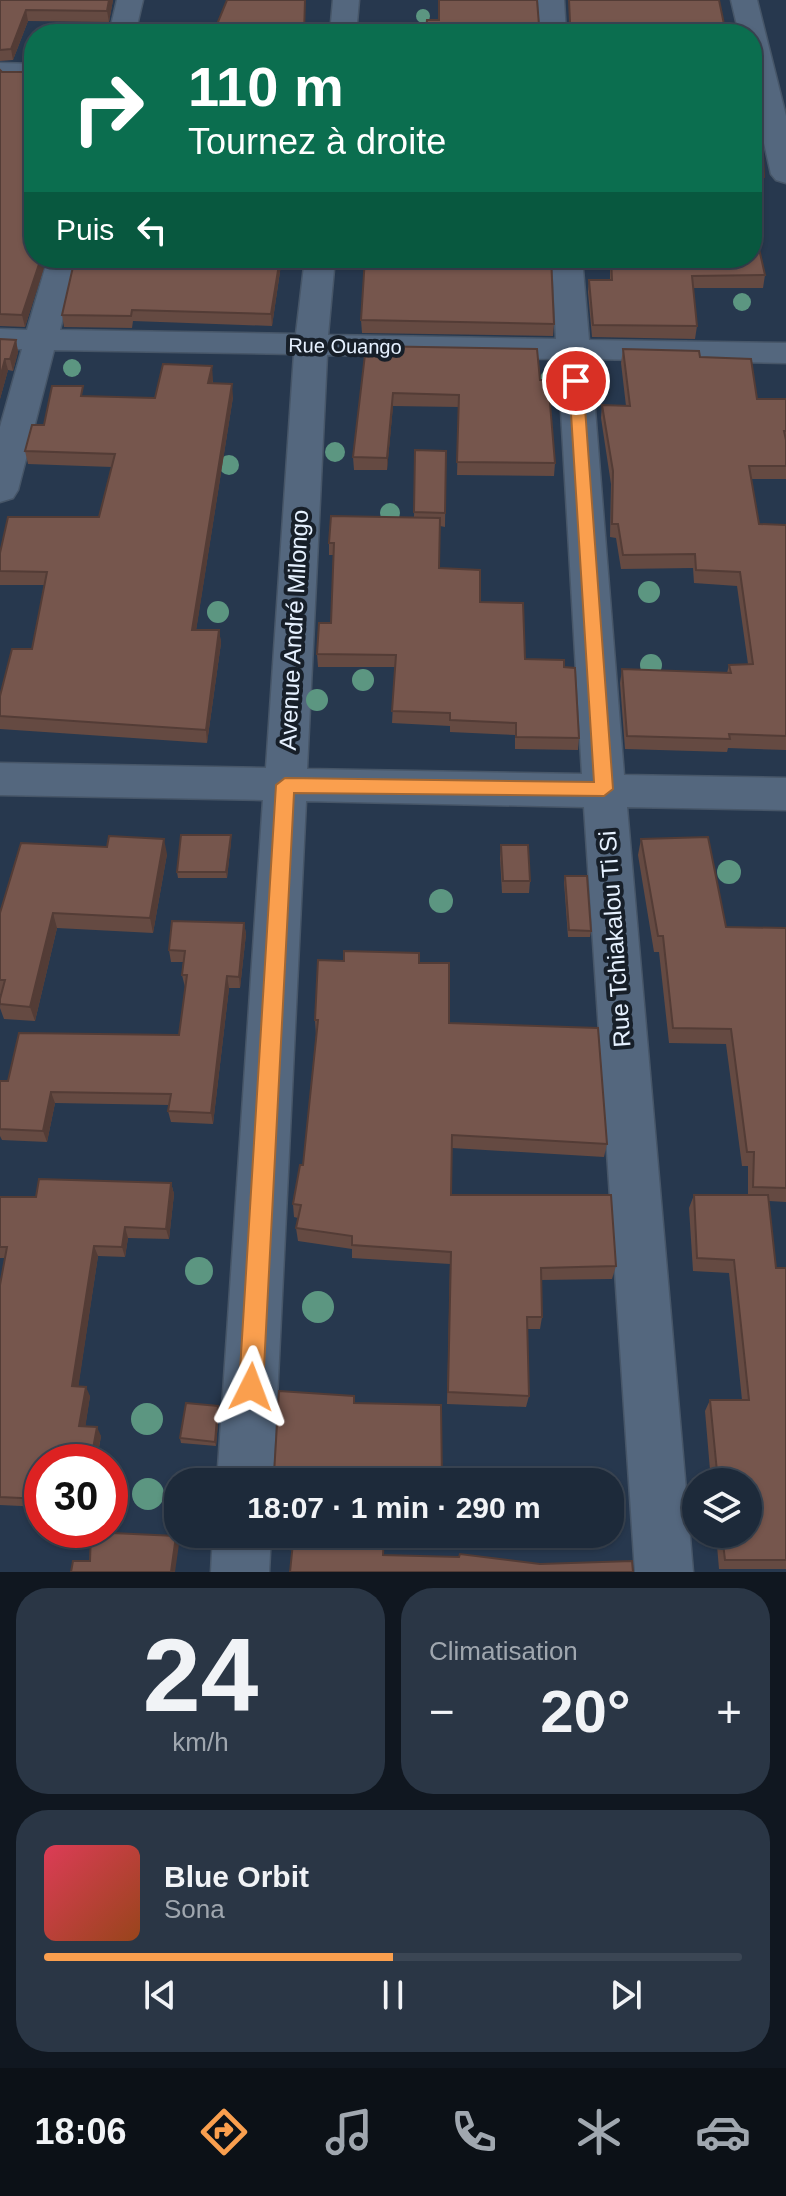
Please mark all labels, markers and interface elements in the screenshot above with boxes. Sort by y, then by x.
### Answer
text: 110 m [188,55,344,118]
icon: right [56,56,160,160]
text: Tournez à droite [188,121,446,162]
icon: left [130,208,174,252]
text: Puis [56,213,114,246]
street label: Rue Ouango [288,334,402,358]
pin [542,347,610,415]
icon: arrive [554,359,598,403]
street label: Avenue André Milongo [274,509,313,751]
street label: Rue Tchiakalou Ti Si [593,830,636,1048]
position arrow [209,1345,293,1429]
speed limit sign: 30 [24,1444,128,1548]
map controls [682,1468,762,1548]
button: layers [682,1468,762,1548]
text: 18:07 · 1 min · 290 m [247,1491,541,1524]
text: 24 [143,1617,258,1733]
text: Climatisation [429,1636,578,1666]
text: 20° [540,1678,631,1745]
text: − [429,1687,455,1736]
text: + [716,1687,742,1736]
text: km/h [172,1727,229,1757]
text: Blue Orbit [164,1860,309,1893]
text: Sona [164,1894,225,1924]
icon: previous [138,1973,182,2017]
icon: pause [371,1973,415,2017]
icon: next [604,1973,648,2017]
icon: directions [196,2104,252,2160]
icon: music [321,2104,377,2160]
icon: phone [446,2104,502,2160]
icon: climate [571,2104,627,2160]
icon: car [695,2104,751,2160]
text: 18:06 [34,2111,127,2152]

